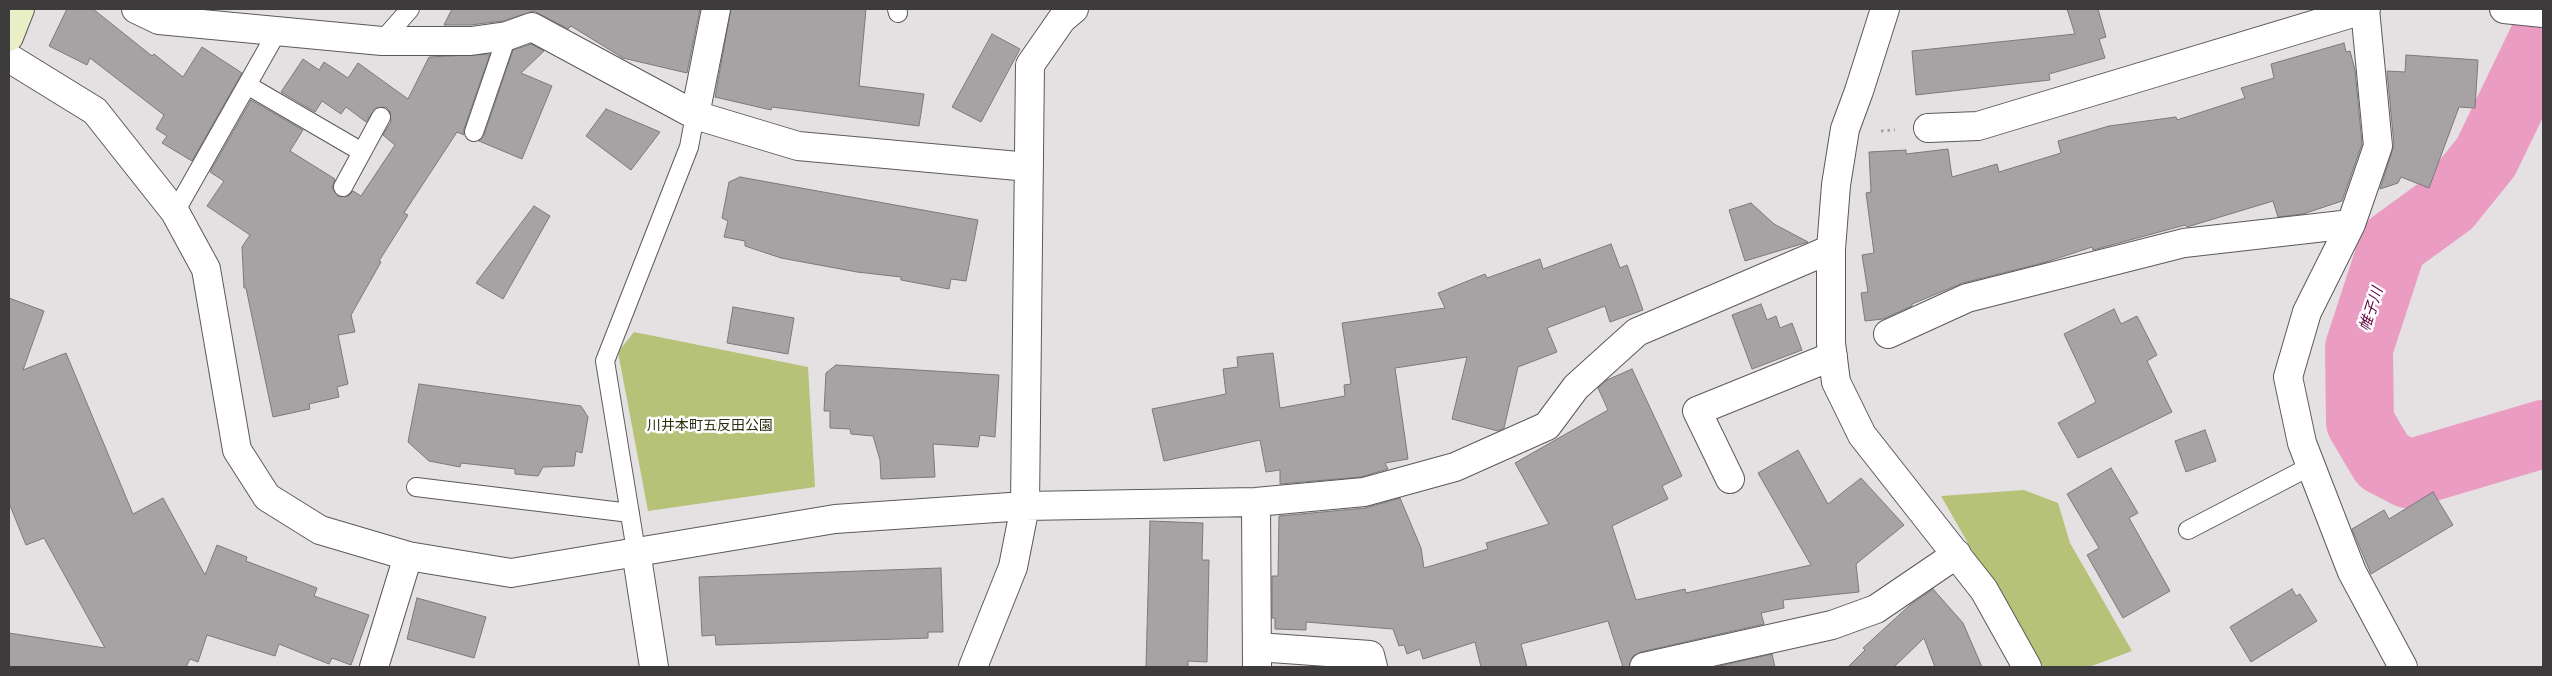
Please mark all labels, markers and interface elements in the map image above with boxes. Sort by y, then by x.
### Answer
water label: 帷子川 [2355,285,2387,333]
park label: 川井本町五反田公園 [647,417,773,433]

